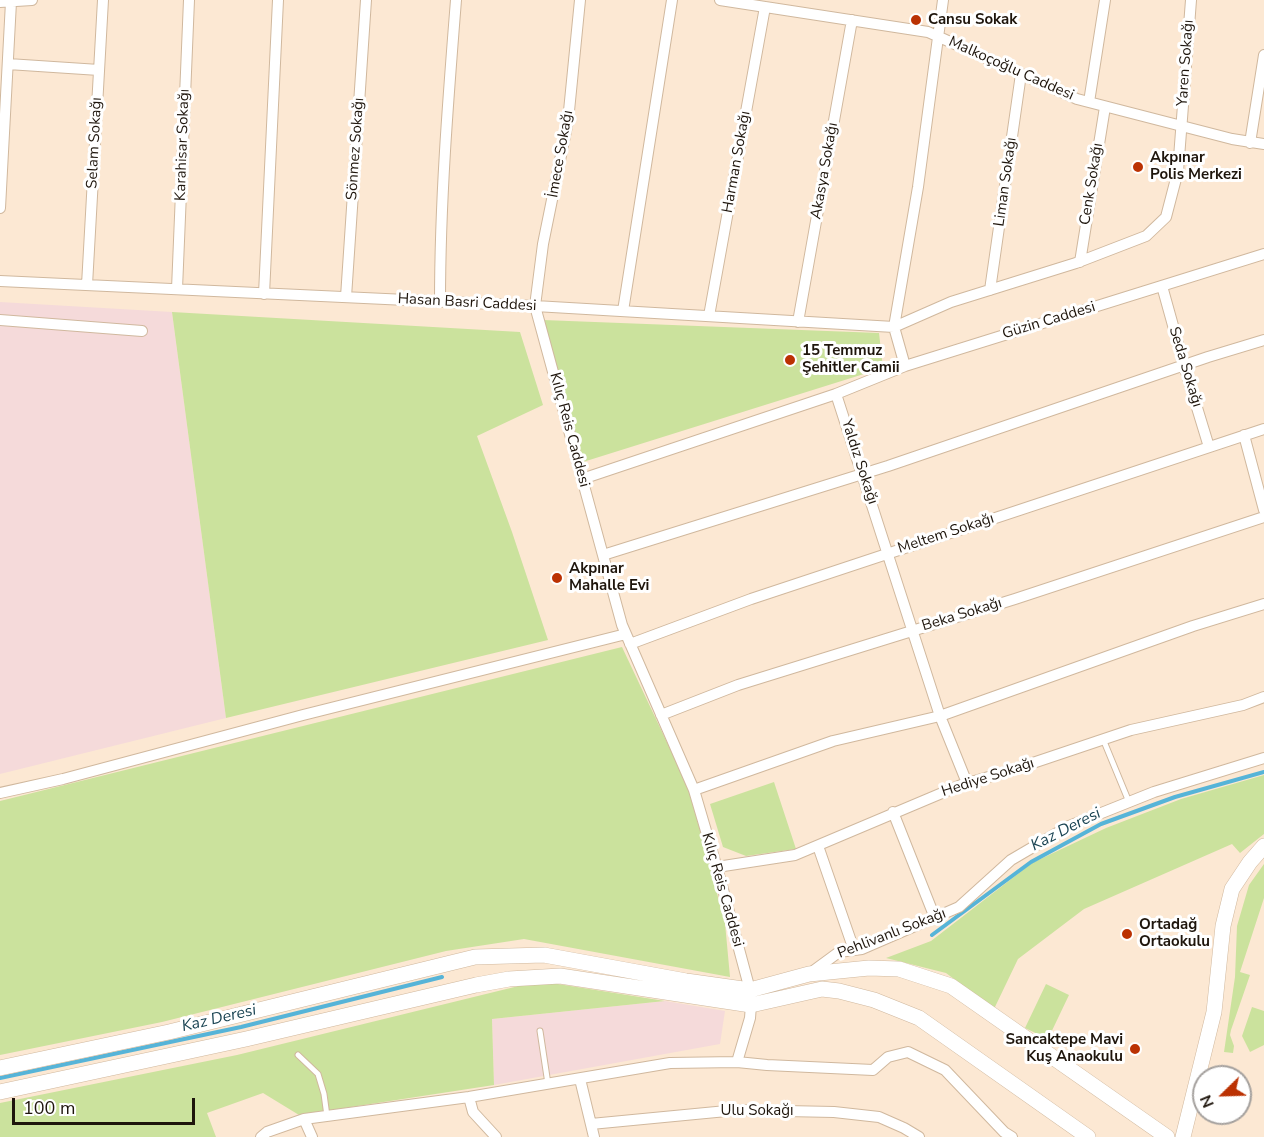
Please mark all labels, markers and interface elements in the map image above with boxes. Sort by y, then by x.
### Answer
place label: Cansu Sokak [928,11,1017,29]
marker: Cansu Sokak [909,13,923,27]
street label: Yaren Sokağı [1174,19,1198,107]
street label: Malkoçoğlu Caddesi [945,33,1077,105]
street label: Karahisar Sokağı [172,89,194,201]
street label: Selam Sokağı [84,97,106,189]
street label: Sönmez Sokağı [343,97,369,201]
street label: İmece Sokağı [544,109,578,199]
street label: Harman Sokağı [719,110,755,214]
street label: Akasya Sokağı [808,121,842,221]
street label: Liman Sokağı [991,136,1021,228]
street label: Cenk Sokağı [1077,142,1107,226]
place label: Akpınar Polis Merkezi [1150,149,1242,184]
marker: Akpınar Polis Merkezi [1131,160,1145,174]
street label: Hasan Basri Caddesi [397,290,537,316]
street label: Güzin Caddesi [1000,298,1098,344]
street label: Seda Sokağı [1164,325,1206,409]
place label: 15 Temmuz Şehitler Camii [802,342,900,377]
marker: 15 Temmuz Şehitler Camii [783,353,797,367]
street label: Kılıç Reis Caddesi [545,371,593,489]
street label: Yaldız Sokağı [837,417,881,507]
street label: Meltem Sokağı [896,510,996,558]
place label: Akpınar Mahalle Evi [569,560,649,595]
marker: Akpınar Mahalle Evi [550,571,564,585]
street label: Beka Sokağı [920,594,1004,636]
street label: Hediye Sokağı [939,755,1037,801]
water label: Kaz Deresi [1028,804,1104,856]
street label: Kılıç Reis Caddesi [697,831,747,949]
street label: Pehlivanlı Sokağı [835,905,949,963]
place label: Ortadağ Ortaokulu [1139,916,1210,951]
marker: Ortadağ Ortaokulu [1120,927,1134,941]
water label: Kaz Deresi [180,1001,258,1037]
place label: Sancaktepe Mavi Kuş Anaokulu [1006,1031,1123,1066]
marker: Sancaktepe Mavi Kuş Anaokulu [1128,1042,1142,1056]
north arrow [1192,1065,1252,1125]
scale bar [15,1086,198,1124]
text: N [1195,1091,1220,1111]
text: 100 m [23,1096,75,1120]
street label: Ulu Sokağı [721,1102,793,1120]

